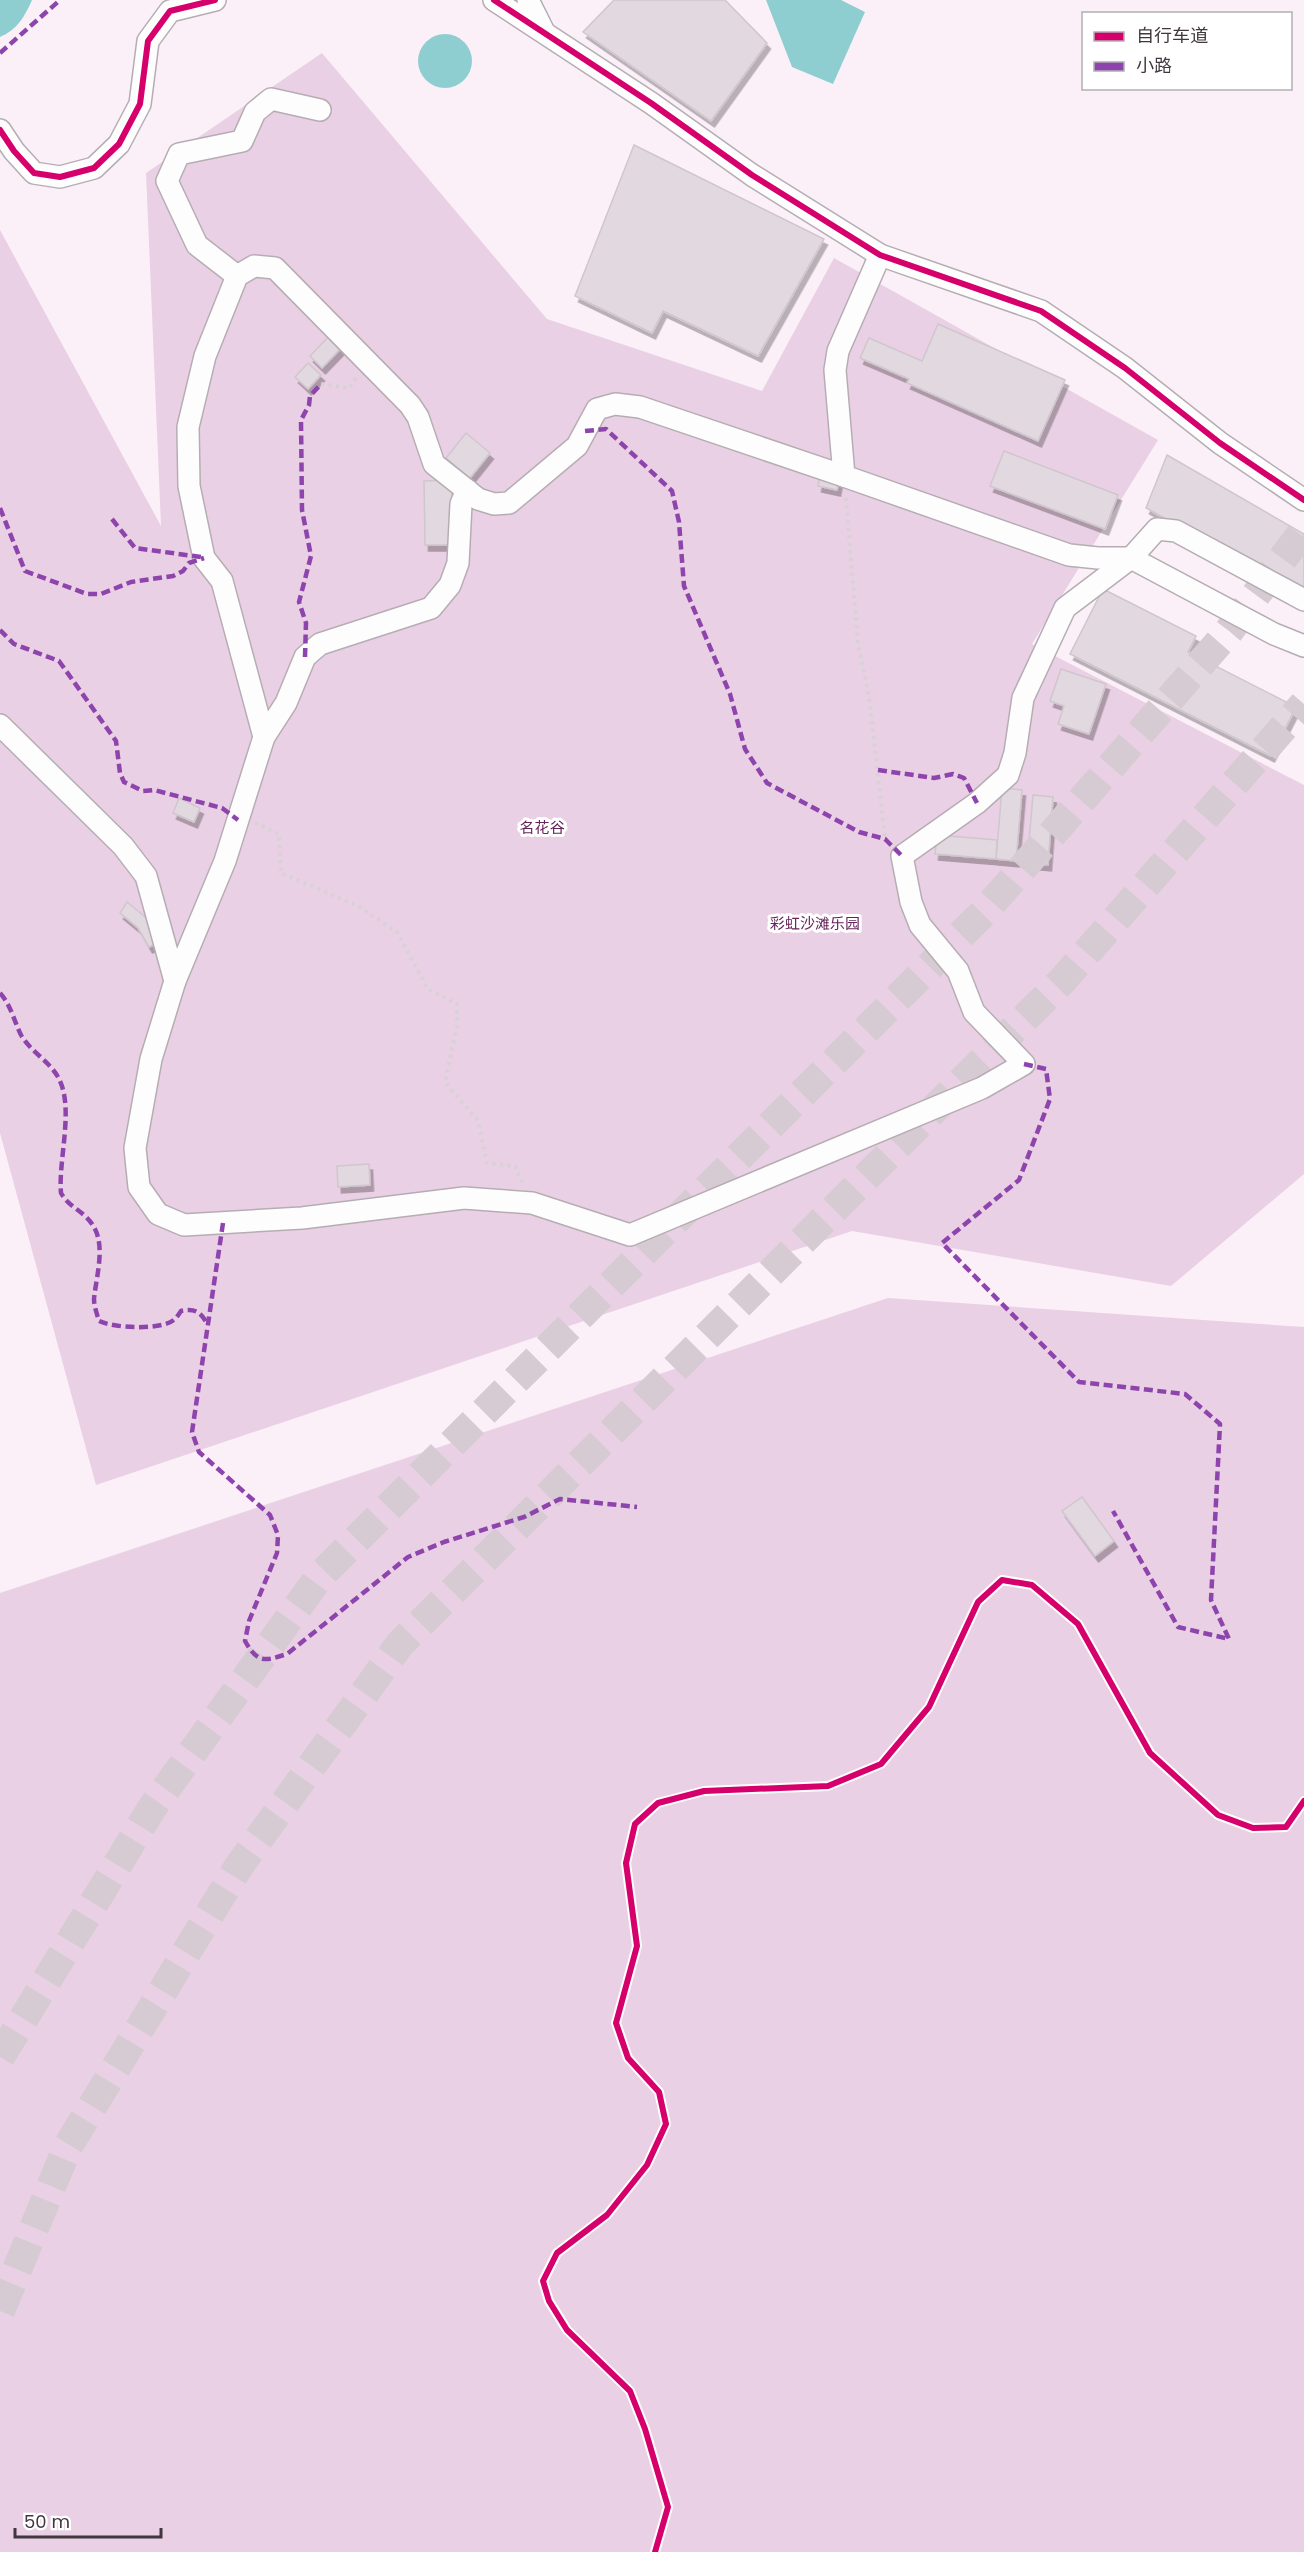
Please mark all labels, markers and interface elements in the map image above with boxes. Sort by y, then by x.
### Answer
legend [1082,12,1292,90]
text: 自行车道 [1136,23,1208,48]
text: 小路 [1136,53,1172,78]
park label: 名花谷 [519,817,565,838]
park label: 彩虹沙滩乐园 [770,913,860,934]
scale bar [15,2501,160,2539]
text: 50 m [24,2509,70,2534]

